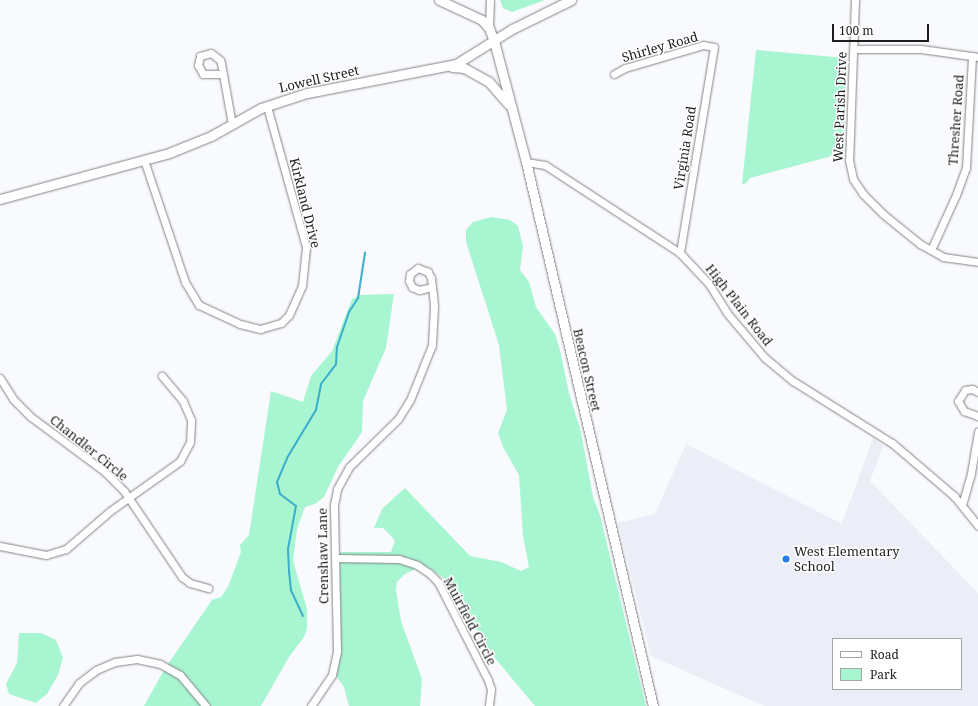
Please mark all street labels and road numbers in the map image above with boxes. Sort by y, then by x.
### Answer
street label: Shirley Road [620,29,700,65]
street label: West Parish Drive [830,51,850,163]
street label: Lowell Street [278,62,360,96]
street label: Thresher Road [945,74,967,166]
street label: Virginia Road [671,105,699,191]
street label: Kirkland Drive [286,156,324,250]
street label: High Plain Road [702,261,776,349]
street label: Beacon Street [570,327,604,413]
street label: Chandler Circle [47,412,131,484]
street label: Crenshaw Lane [314,508,332,604]
street label: Muirfield Circle [440,574,500,668]

